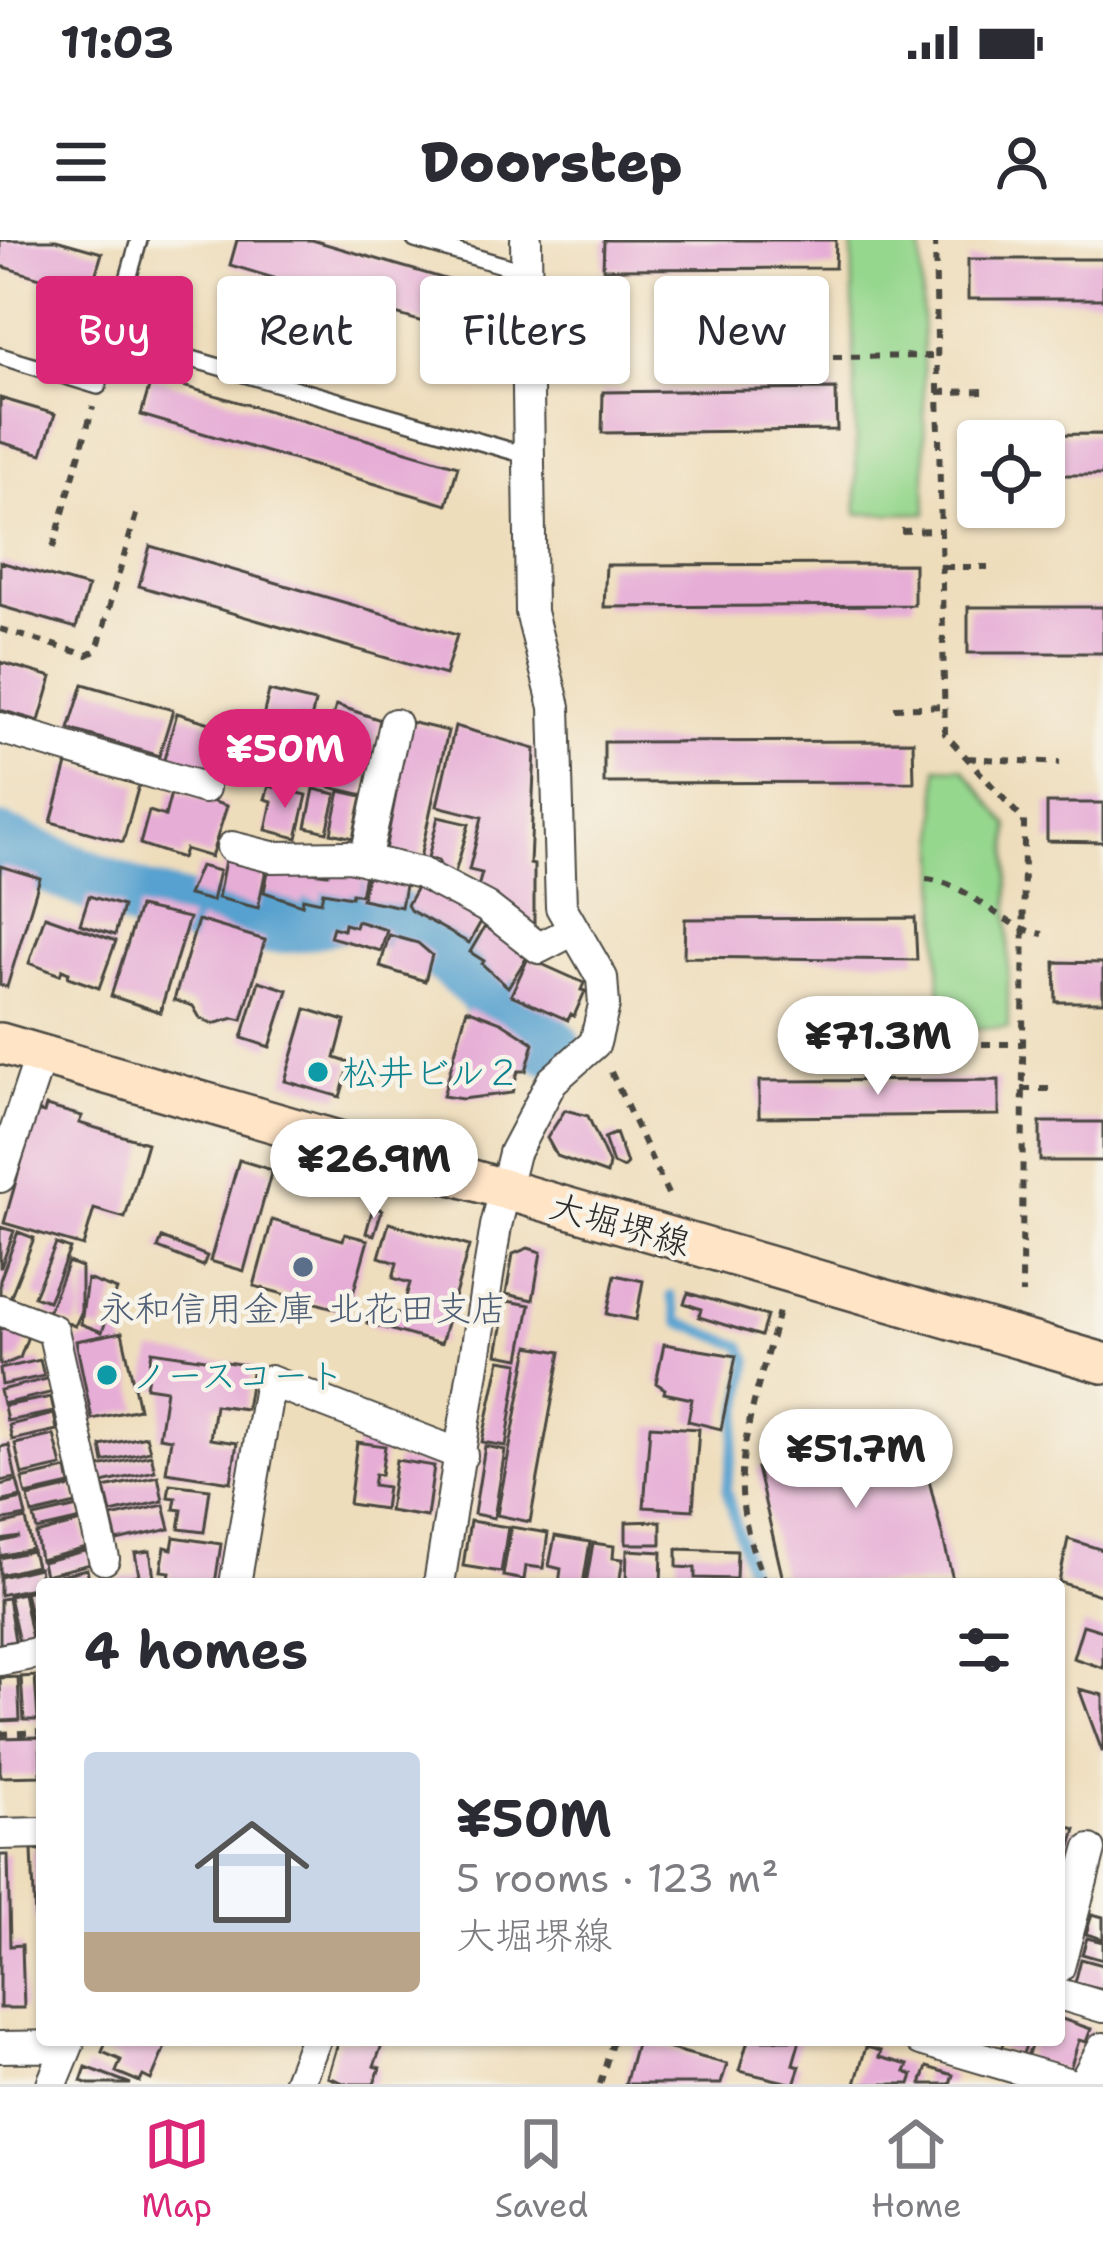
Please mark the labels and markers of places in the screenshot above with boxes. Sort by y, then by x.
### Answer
pin: ¥50M [214,709,356,811]
pin: ¥71.3M [780,996,976,1098]
place label: 松井ビル２ [342,1048,521,1097]
marker: 松井ビル２ [305,1059,331,1085]
pin: ¥26.9M [276,1119,472,1221]
marker: 永和信用金庫 北花田支店 [290,1254,316,1280]
place label: 永和信用金庫 北花田支店 [99,1284,507,1333]
place label: ノースコート [131,1351,345,1400]
marker: ノースコート [94,1362,120,1388]
pin: ¥51.7M [758,1409,954,1511]

